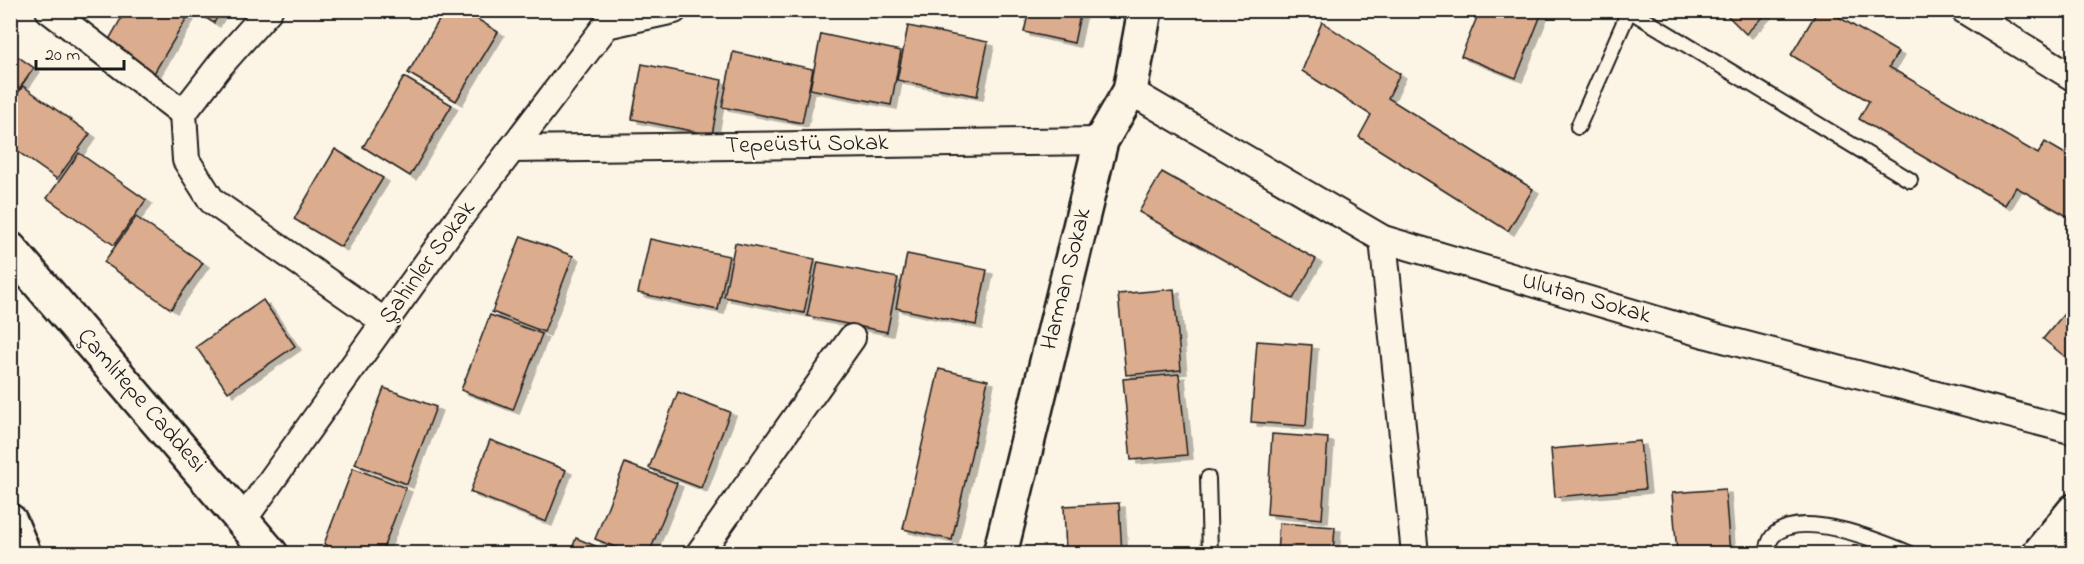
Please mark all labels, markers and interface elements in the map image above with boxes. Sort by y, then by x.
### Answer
scale bar [36,33,124,71]
text: 20 m [45,43,80,69]
street label: Tepeüstü Sokak [725,126,889,164]
street label: Şahinler Sokak [371,194,485,332]
street label: Harman Sokak [1032,204,1102,354]
street label: Ulutan Sokak [1517,264,1655,334]
street label: Çamlıtepe Caddesi [68,321,214,481]

